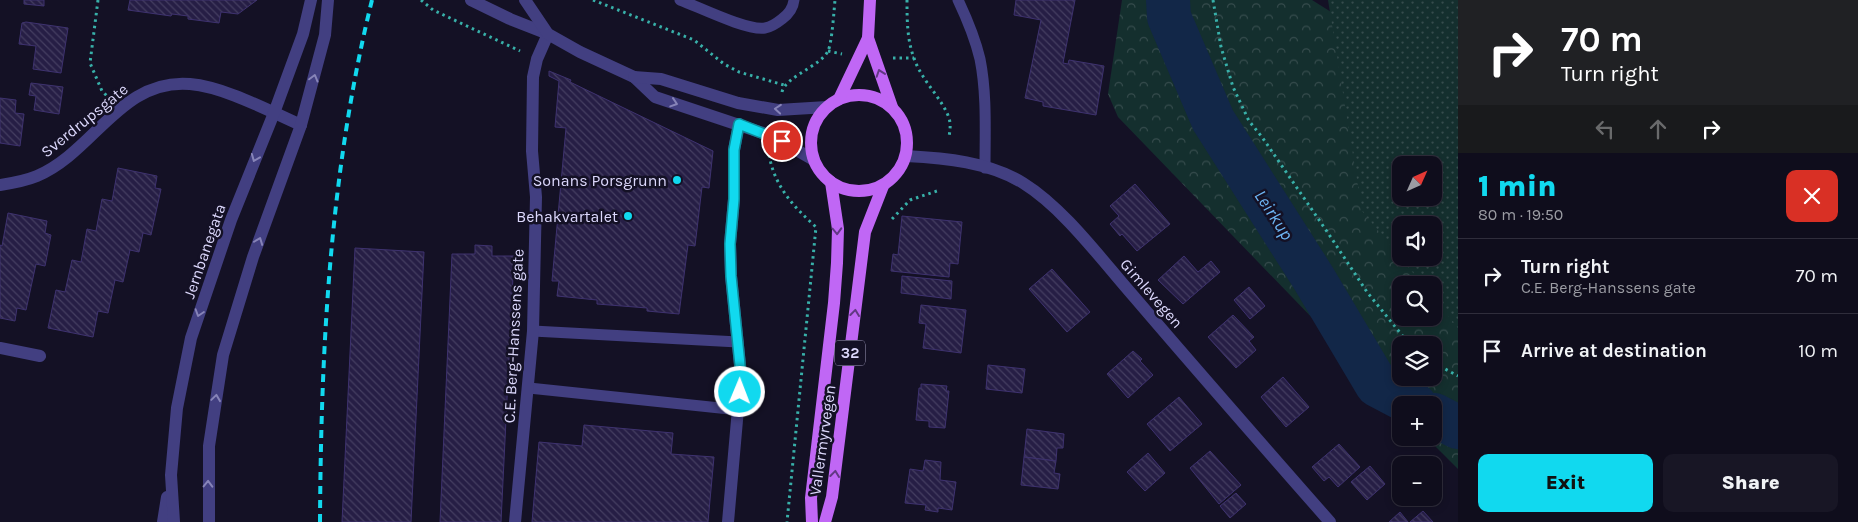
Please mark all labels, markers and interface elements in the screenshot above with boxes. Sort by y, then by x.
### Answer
text: 70 m [1561,19,1643,60]
icon: right [1478,20,1543,85]
text: Turn right [1561,61,1659,87]
one-way arrow [876,69,886,77]
one-way arrow [308,74,319,82]
street label: Sverdrupsgate [37,79,132,161]
one-way arrow [669,97,678,107]
one-way arrow [774,104,782,115]
icon: left [1591,115,1619,143]
icon: ahead [1644,115,1672,143]
icon: right [1697,115,1725,143]
pin [761,120,803,162]
icon: arrive [768,127,796,155]
one-way arrow [251,153,262,162]
north arrow [1392,156,1442,206]
map controls [1392,156,1442,506]
text: 1 min [1478,168,1557,204]
button: close [1786,170,1838,222]
place label: Sonans Porsgrunn [533,171,667,190]
marker: Sonans Porsgrunn [671,174,683,186]
water label: Leirkup [1250,186,1299,245]
street label: Jernbanegata [179,201,230,301]
text: 80 m · 19:50 [1478,205,1563,224]
place label: Behakvartalet [516,207,618,226]
marker: Behakvartalet [622,210,634,222]
button: sound [1392,216,1442,266]
one-way arrow [832,227,843,235]
one-way arrow [252,237,263,246]
street label: C.E. Berg-Hanssens gate [499,248,528,424]
street label: Gimlevegen [1116,255,1187,332]
text: Turn right [1521,256,1610,278]
icon: right [1478,262,1506,290]
text: 70 m [1796,265,1838,287]
button: search [1392,276,1442,326]
text: C.E. Berg-Hanssens gate [1521,278,1696,297]
one-way arrow [195,308,205,317]
one-way arrow [849,309,860,317]
button: layers [1392,336,1442,386]
icon: arrive [1478,337,1506,365]
road number: 32 [835,340,865,366]
text: Arrive at destination [1521,340,1707,362]
text: 10 m [1798,340,1838,362]
position arrow [713,365,765,417]
street label: Vallermyrvegen [805,383,840,497]
one-way arrow [210,393,220,402]
button: + [1392,396,1442,446]
button: Exit [1478,454,1653,512]
button: Share [1663,454,1838,512]
button: − [1392,456,1442,506]
one-way arrow [829,470,840,478]
one-way arrow [203,480,213,488]

